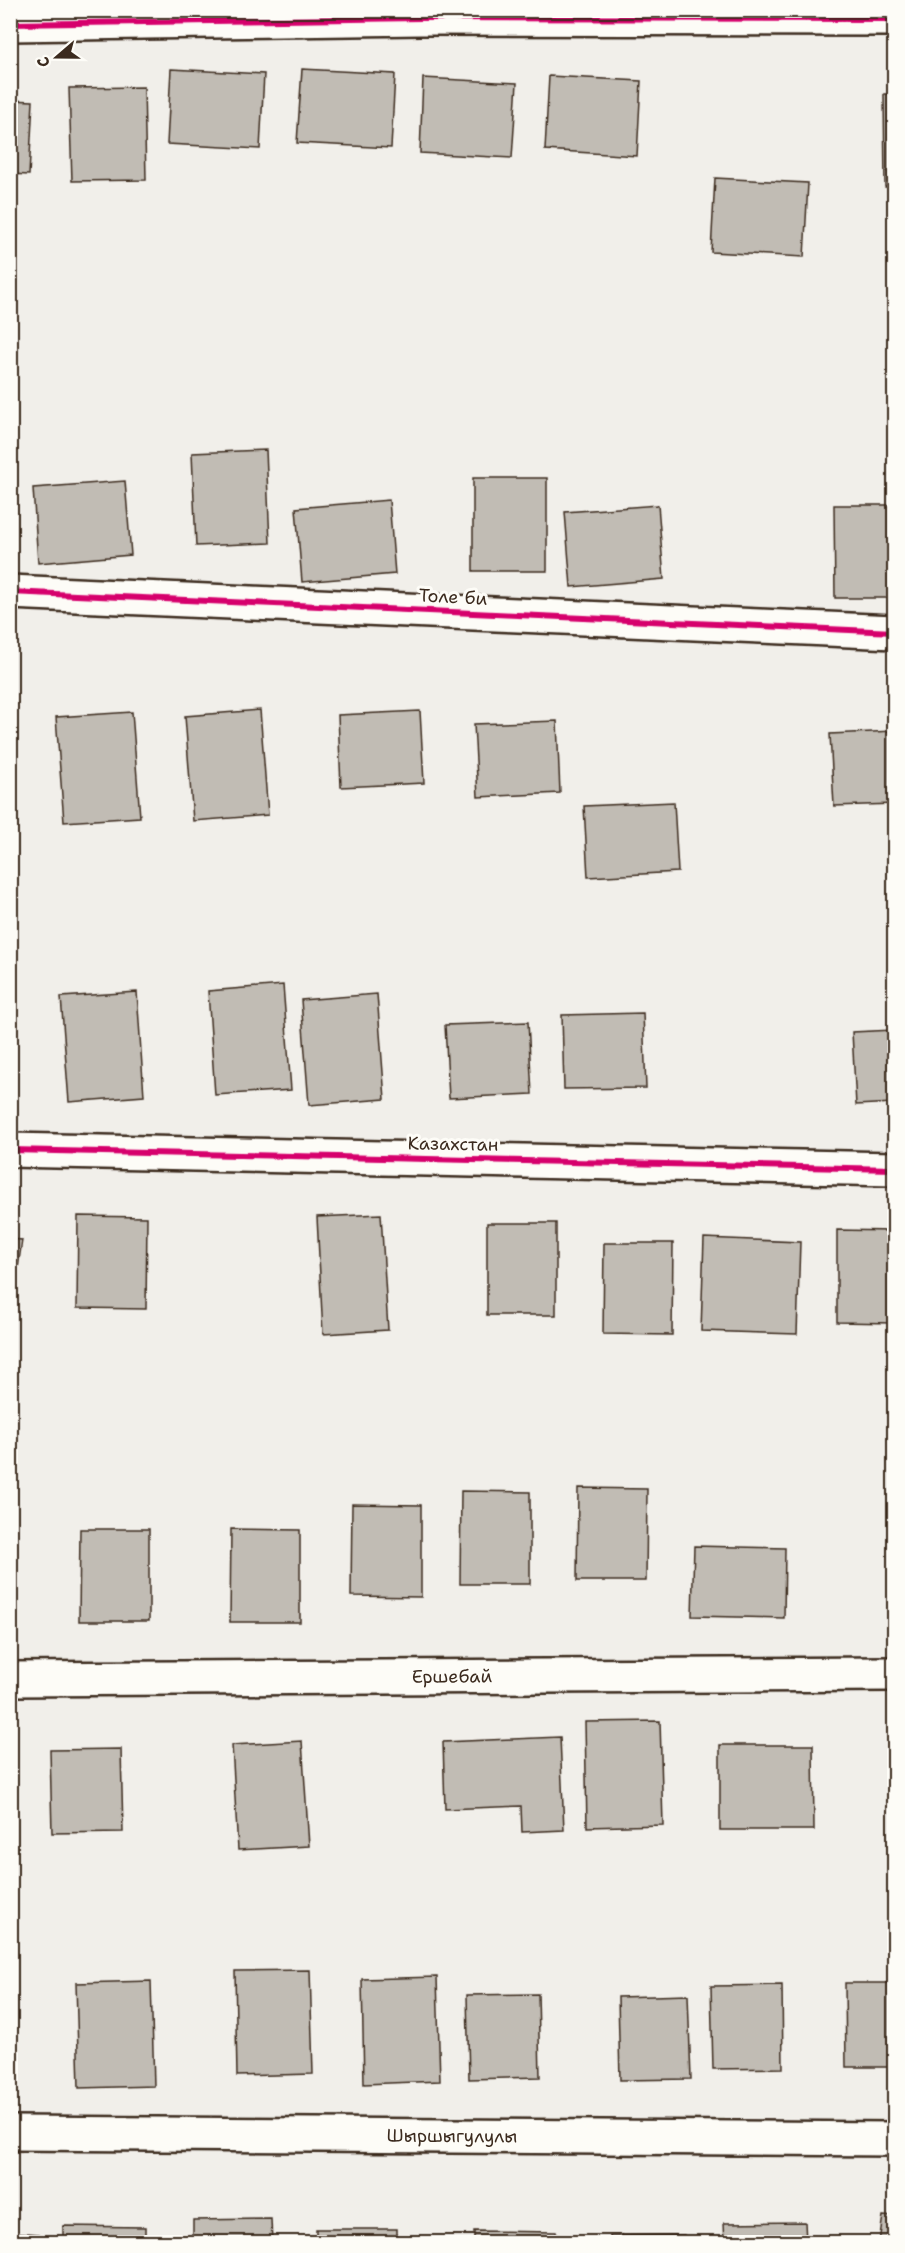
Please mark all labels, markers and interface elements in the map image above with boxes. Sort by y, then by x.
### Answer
north arrow [27,27,87,87]
text: С [32,54,55,70]
street label: Толе би [418,583,488,611]
street label: Казахстан [407,1131,499,1157]
street label: Ершебай [412,1664,493,1689]
street label: Шыршыгулулы [386,2124,517,2148]

